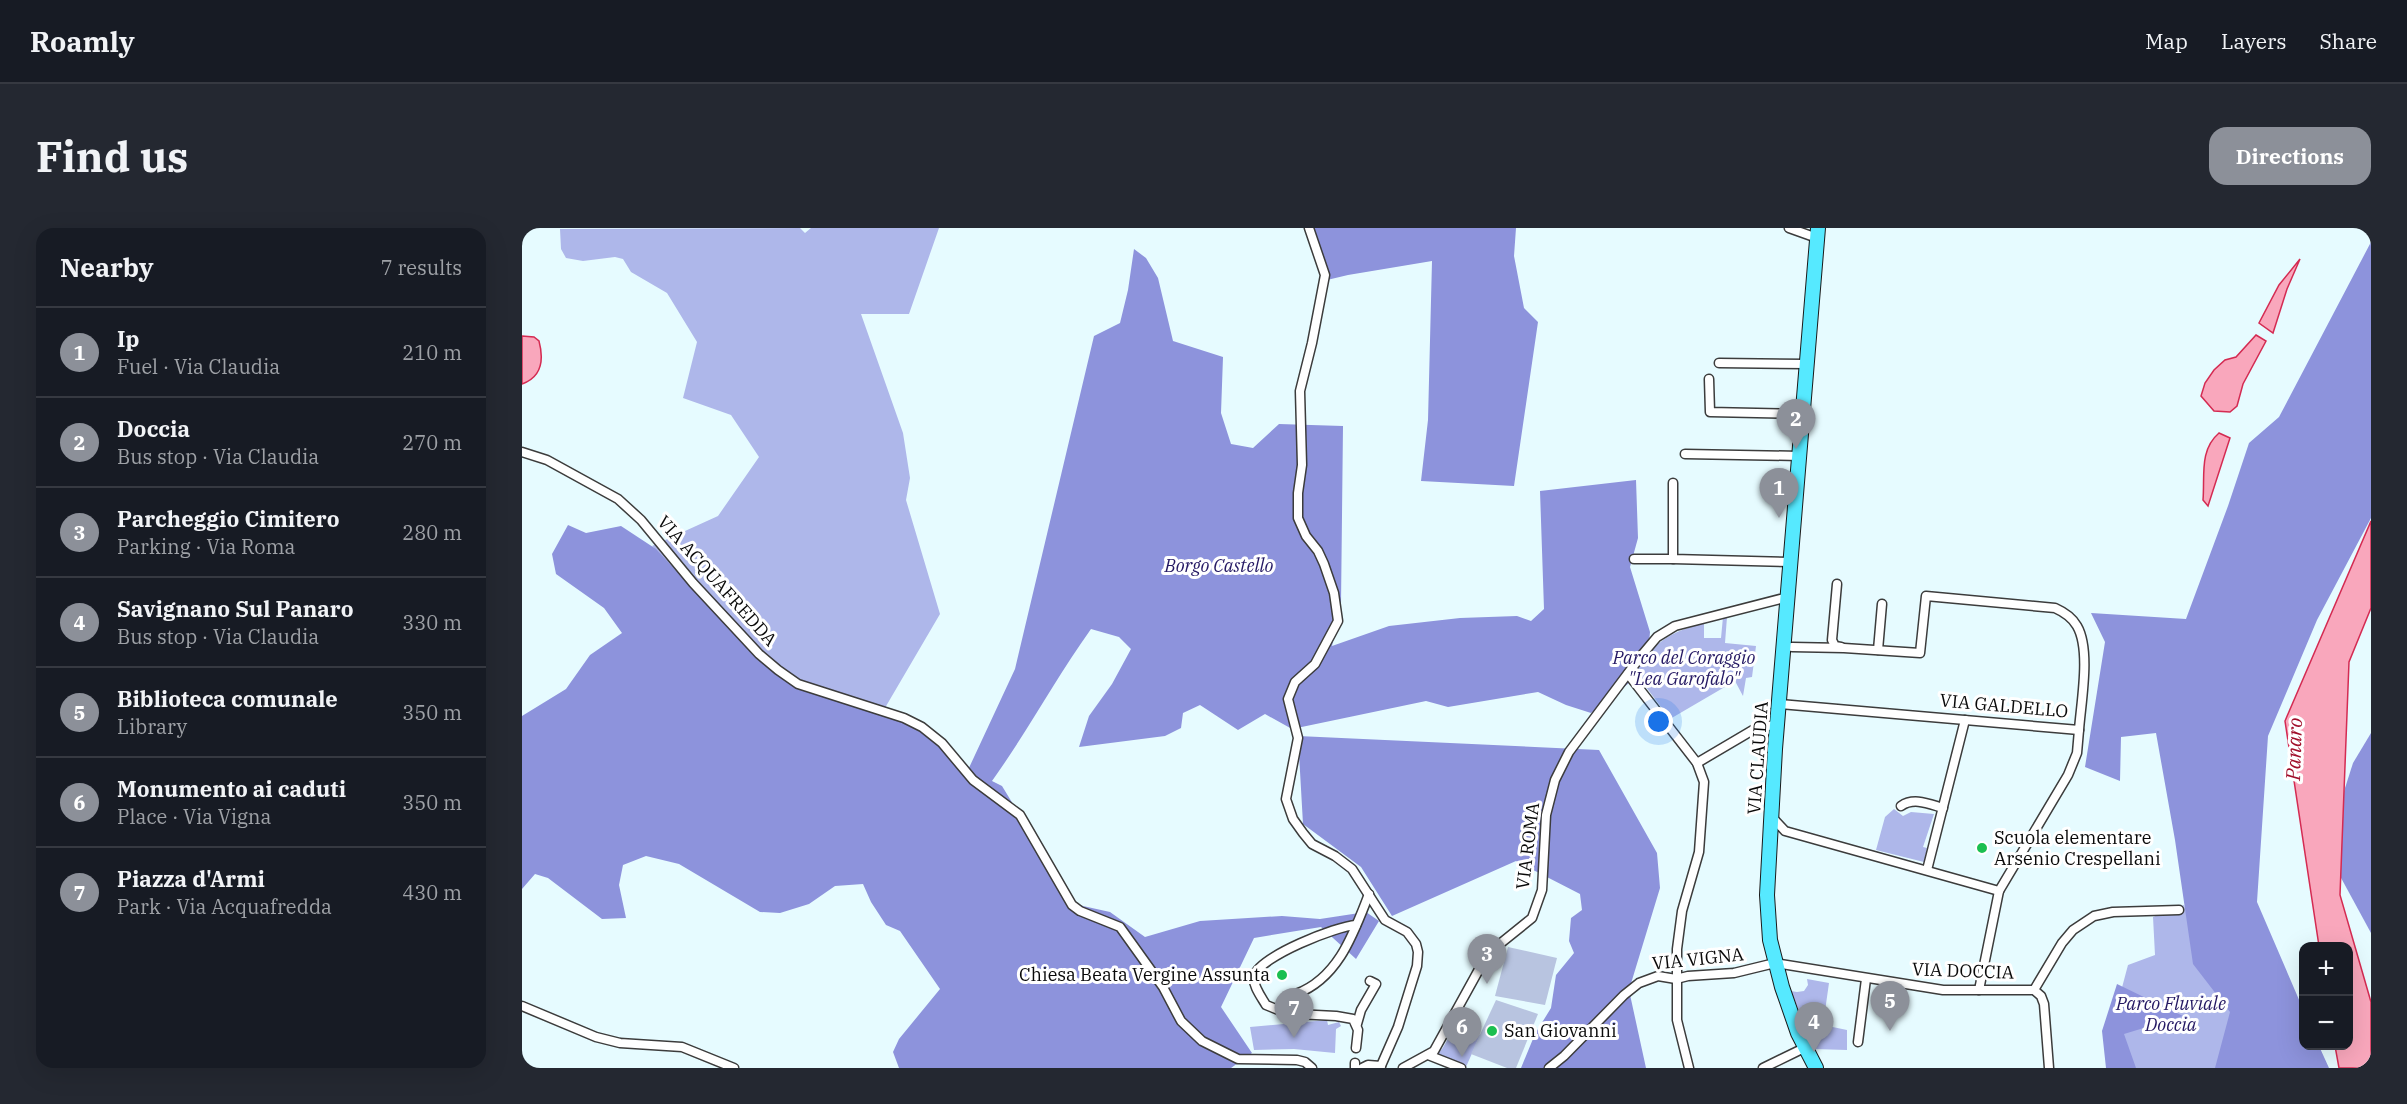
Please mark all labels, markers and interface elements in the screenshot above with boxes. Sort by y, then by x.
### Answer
text: Roamly [30,23,135,60]
text: Map [2145,27,2188,55]
text: Layers [2221,27,2287,55]
text: Share [2320,27,2377,55]
button: Directions [2209,127,2371,185]
text: Find us [36,129,188,184]
text: Nearby [60,250,154,284]
text: 7 results [381,254,462,281]
text: Ip [117,324,139,353]
text: 1 [74,339,86,366]
text: 210 m [402,339,462,366]
text: Fuel · Via Claudia [117,353,280,380]
pin: 2 [1776,400,1816,449]
text: Doccia [117,414,190,443]
text: 2 [74,429,86,456]
text: 270 m [402,429,462,456]
text: Bus stop · Via Claudia [117,443,319,470]
pin: 1 [1760,468,1798,518]
text: Parcheggio Cimitero [117,504,339,533]
street label: VIA ACQUAFREDDA [653,510,783,651]
text: 3 [74,519,86,546]
text: 280 m [402,519,462,546]
text: Parking · Via Roma [117,533,296,560]
park label: Borgo Castello [1164,554,1274,577]
text: Savignano Sul Panaro [117,594,353,623]
text: 4 [74,609,86,636]
text: 330 m [402,609,462,636]
text: Bus stop · Via Claudia [117,623,319,650]
park label: Parco del Coraggio "Lea Garofalo" [1612,646,1755,690]
text: Biblioteca comunale [117,684,338,713]
street label: VIA GALDELLO [1939,688,2069,723]
text: 5 [74,699,86,726]
text: 350 m [402,699,462,726]
street label: VIA CLAUDIA [1742,700,1773,815]
your location [1644,707,1673,736]
text: Library [117,713,187,740]
water label: Panaro [2279,717,2308,782]
text: Monumento ai caduti [117,774,346,803]
text: 6 [74,789,86,816]
text: 350 m [402,789,462,816]
street label: VIA ROMA [1511,800,1544,891]
text: Place · Via Vigna [117,803,272,830]
place label: Scuola elementare Arsenio Crespellani [1994,826,2161,870]
marker: Scuola elementare Arsenio Crespellani [1975,841,1989,855]
text: Piazza d'Armi [117,864,265,893]
text: 7 [74,879,86,906]
text: 430 m [402,879,462,906]
text: Park · Via Acquafredda [117,893,332,920]
pin: 3 [1468,934,1506,984]
street label: VIA VIGNA [1651,942,1746,975]
map controls [2299,942,2353,1050]
button: + [2299,942,2353,996]
street label: VIA DOCCIA [1911,957,2015,984]
place label: Chiesa Beata Vergine Assunta [1019,963,1270,986]
marker: Chiesa Beata Vergine Assunta [1275,968,1289,982]
pin: 5 [1870,982,1910,1031]
pin: 7 [1274,988,1314,1038]
park label: Parco Fluviale Doccia [2115,992,2226,1036]
button: − [2299,996,2353,1050]
pin: 4 [1794,1002,1834,1052]
pin: 6 [1442,1008,1482,1057]
place label: San Giovanni [1504,1019,1617,1042]
marker: San Giovanni [1485,1024,1499,1038]

